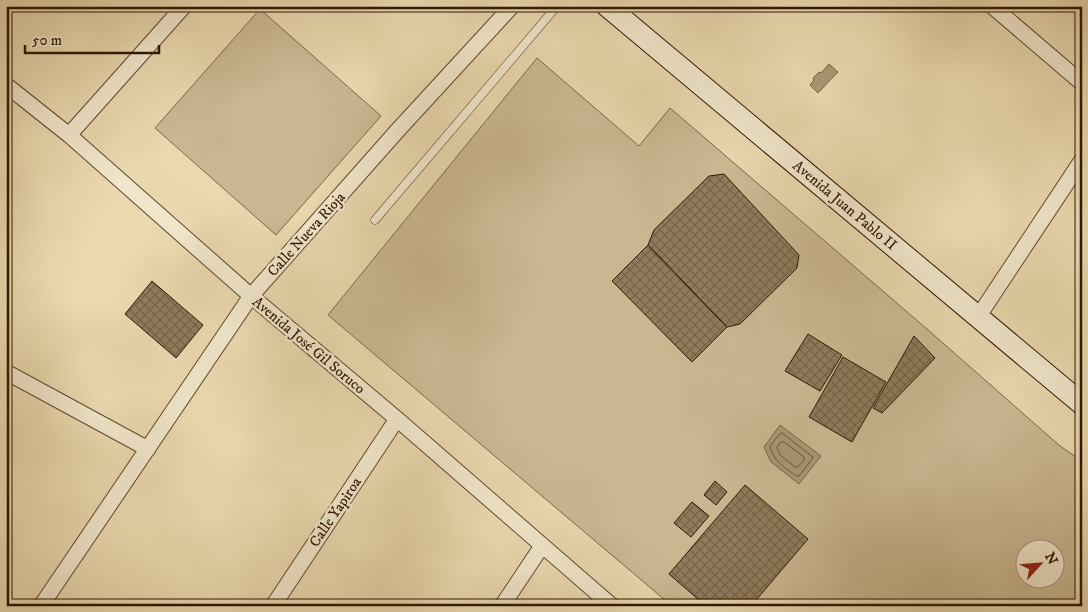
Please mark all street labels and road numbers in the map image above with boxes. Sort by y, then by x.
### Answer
street label: Avenida Juan Pablo II [789,156,901,255]
street label: Calle Nueva Rioja [263,188,350,281]
street label: Avenida José Gil Soruco [248,292,369,398]
street label: Calle Yapiroa [305,473,366,551]

